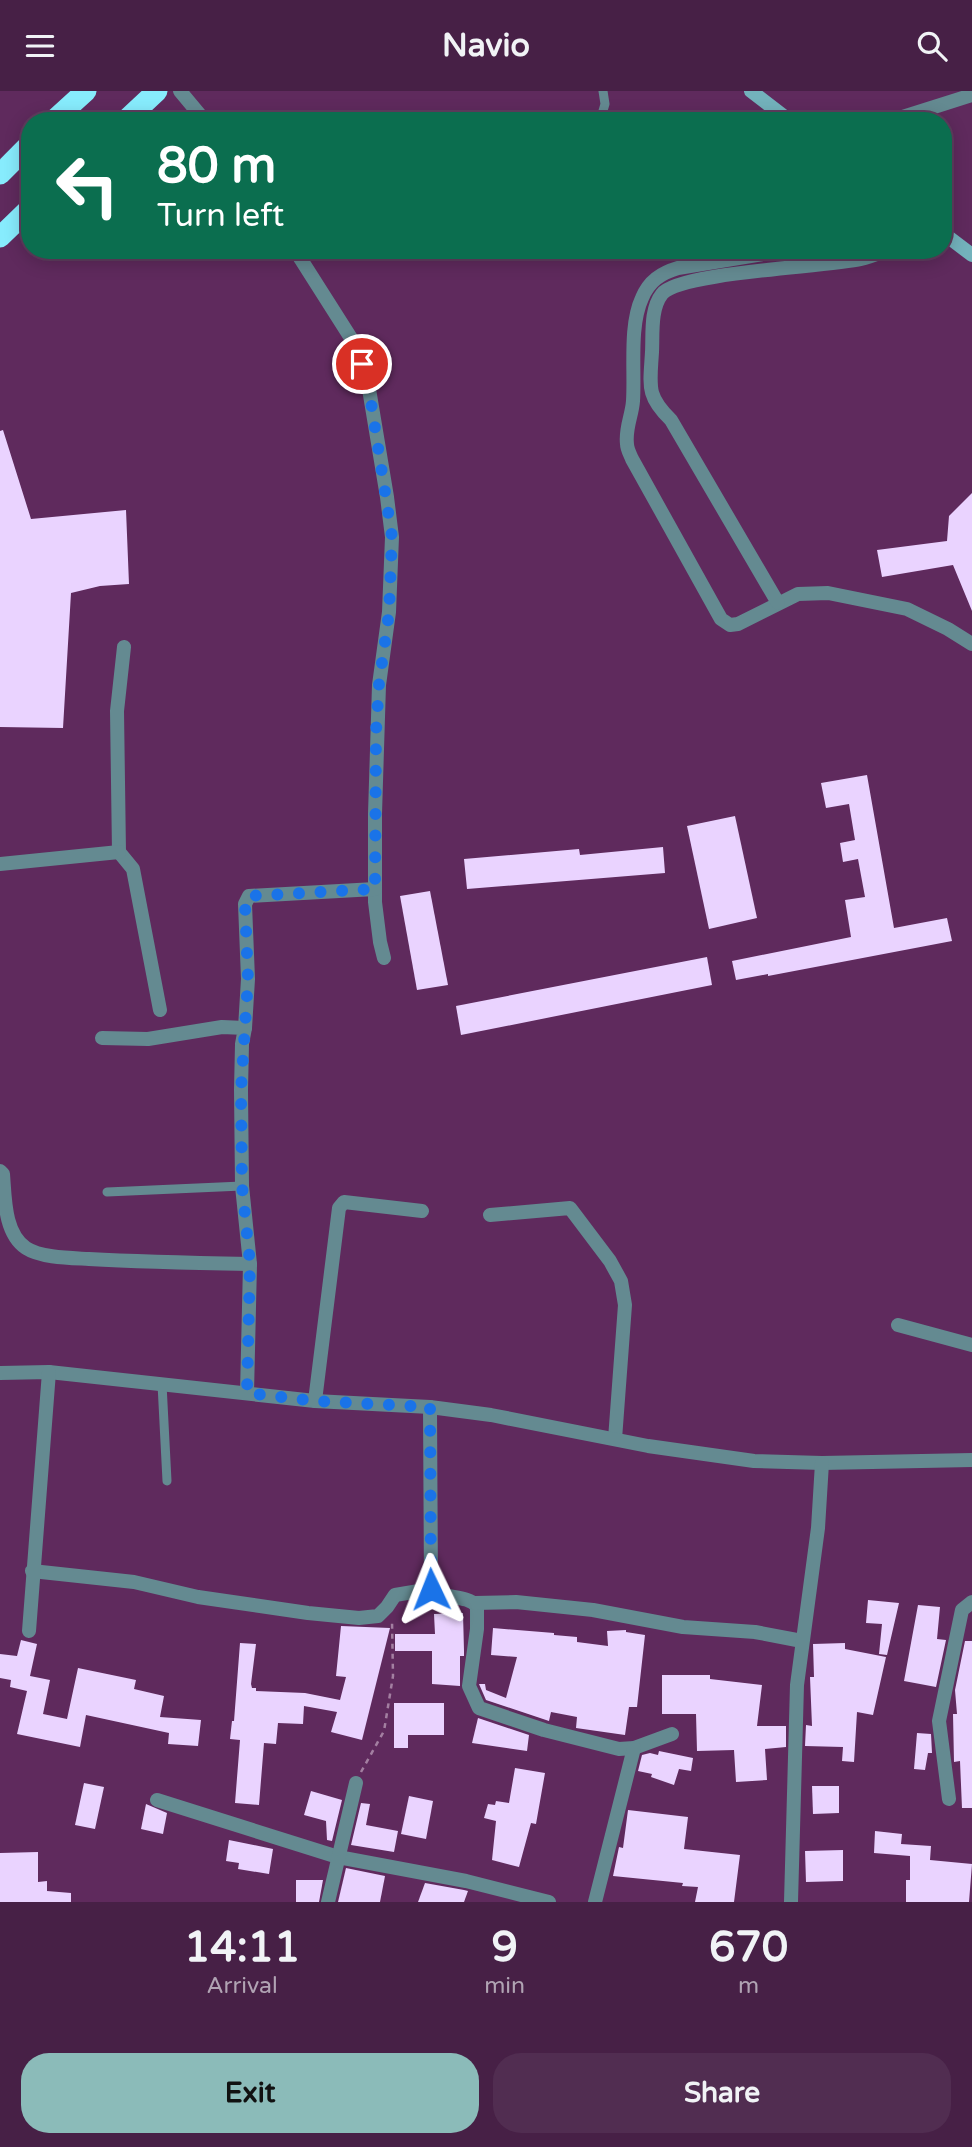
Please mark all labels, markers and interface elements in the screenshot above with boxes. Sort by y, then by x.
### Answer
icon: menu [21,27,59,65]
text: Navio [442,27,530,65]
icon: search [913,27,951,65]
text: 80 m [157,137,276,196]
icon: left [42,140,133,231]
text: Turn left [157,197,284,235]
pin [332,334,392,394]
icon: arrive [343,345,381,383]
position arrow [394,1552,468,1626]
text: 14:11 [184,1922,300,1973]
text: 9 [491,1922,518,1973]
text: 670 [709,1922,788,1973]
text: Arrival [207,1972,278,2000]
text: min [484,1972,525,2000]
text: m [738,1972,759,2000]
button: Exit [21,2053,479,2133]
button: Share [493,2053,951,2133]

